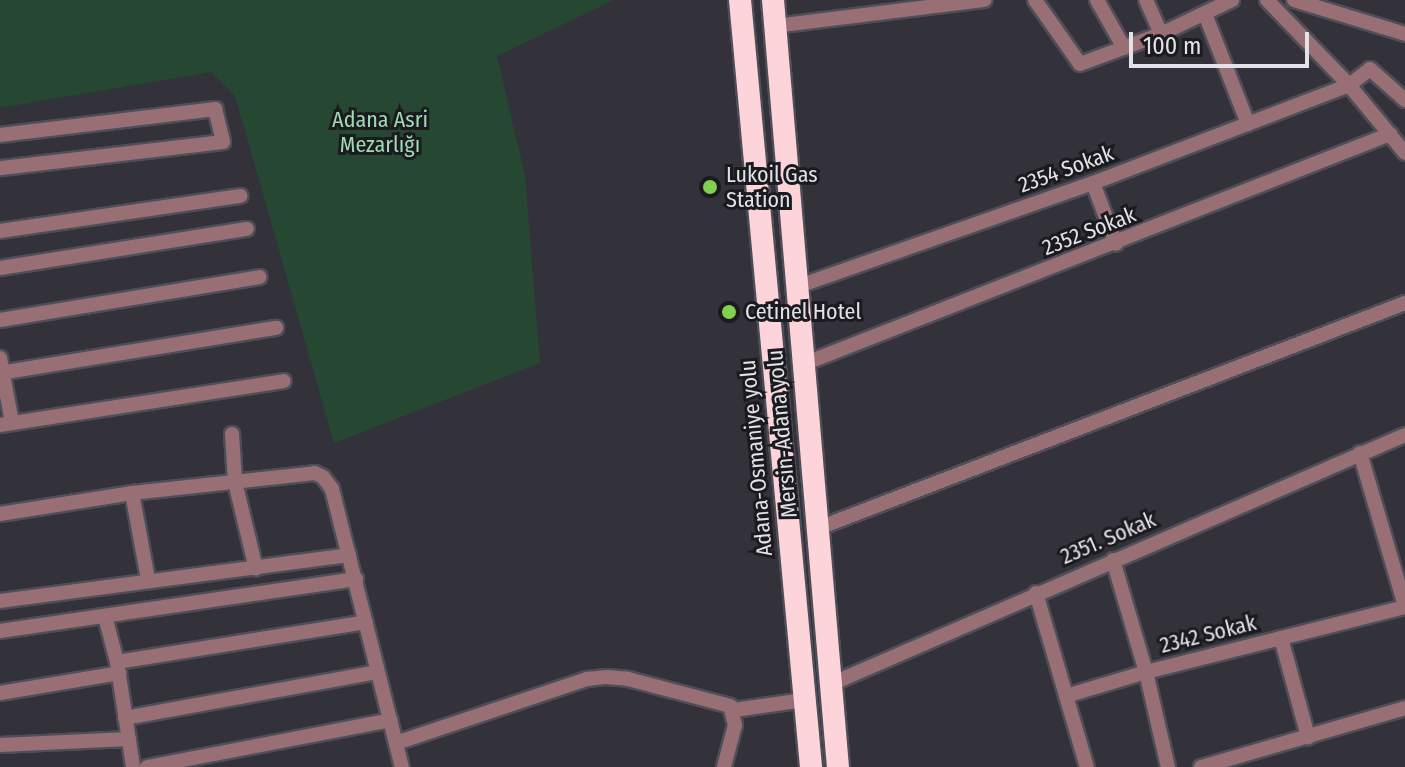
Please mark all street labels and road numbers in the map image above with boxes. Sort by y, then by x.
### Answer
street label: 2354 Sokak [1015,140,1117,198]
street label: 2352 Sokak [1039,201,1139,261]
street label: Mersin-Adana yolu [762,349,802,519]
street label: Adana-Osmaniye yolu [734,359,778,557]
street label: 2351. Sokak [1057,506,1159,570]
street label: 2342 Sokak [1157,609,1259,659]

